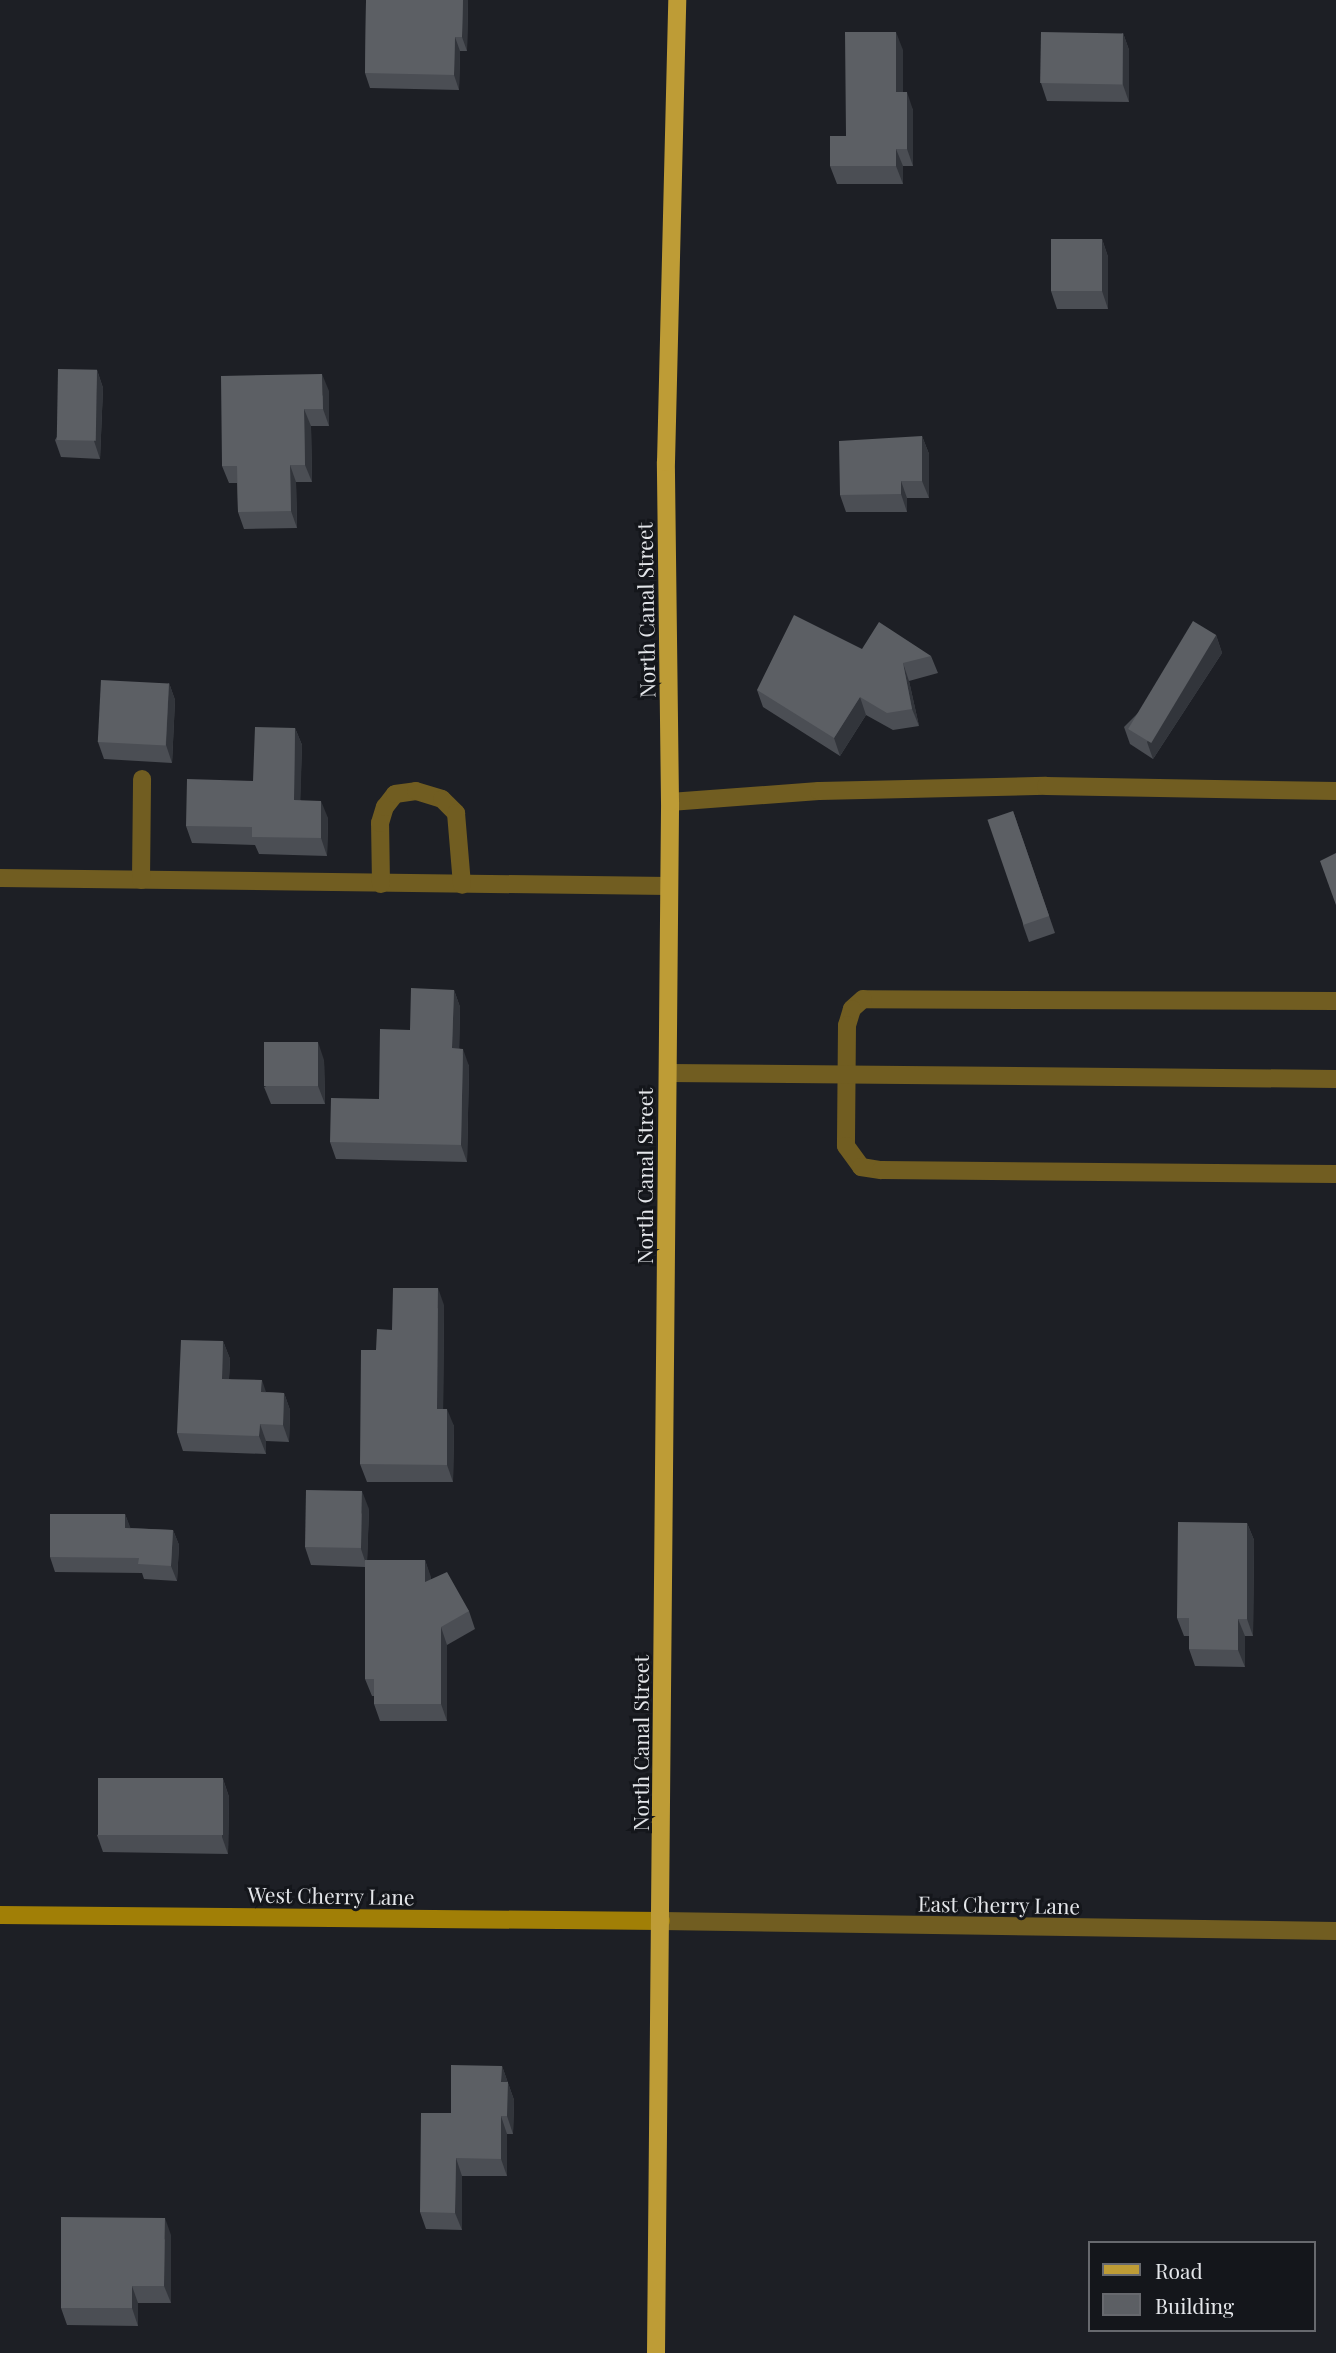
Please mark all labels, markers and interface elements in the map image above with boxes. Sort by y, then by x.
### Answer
street label: North Canal Street [631,522,659,698]
street label: North Canal Street [631,1088,657,1264]
street label: North Canal Street [627,1655,653,1831]
street label: West Cherry Lane [247,1881,415,1909]
street label: East Cherry Lane [917,1890,1081,1918]
legend [1088,2241,1315,2332]
text: Road [1155,2256,1203,2284]
text: Building [1155,2291,1234,2319]

